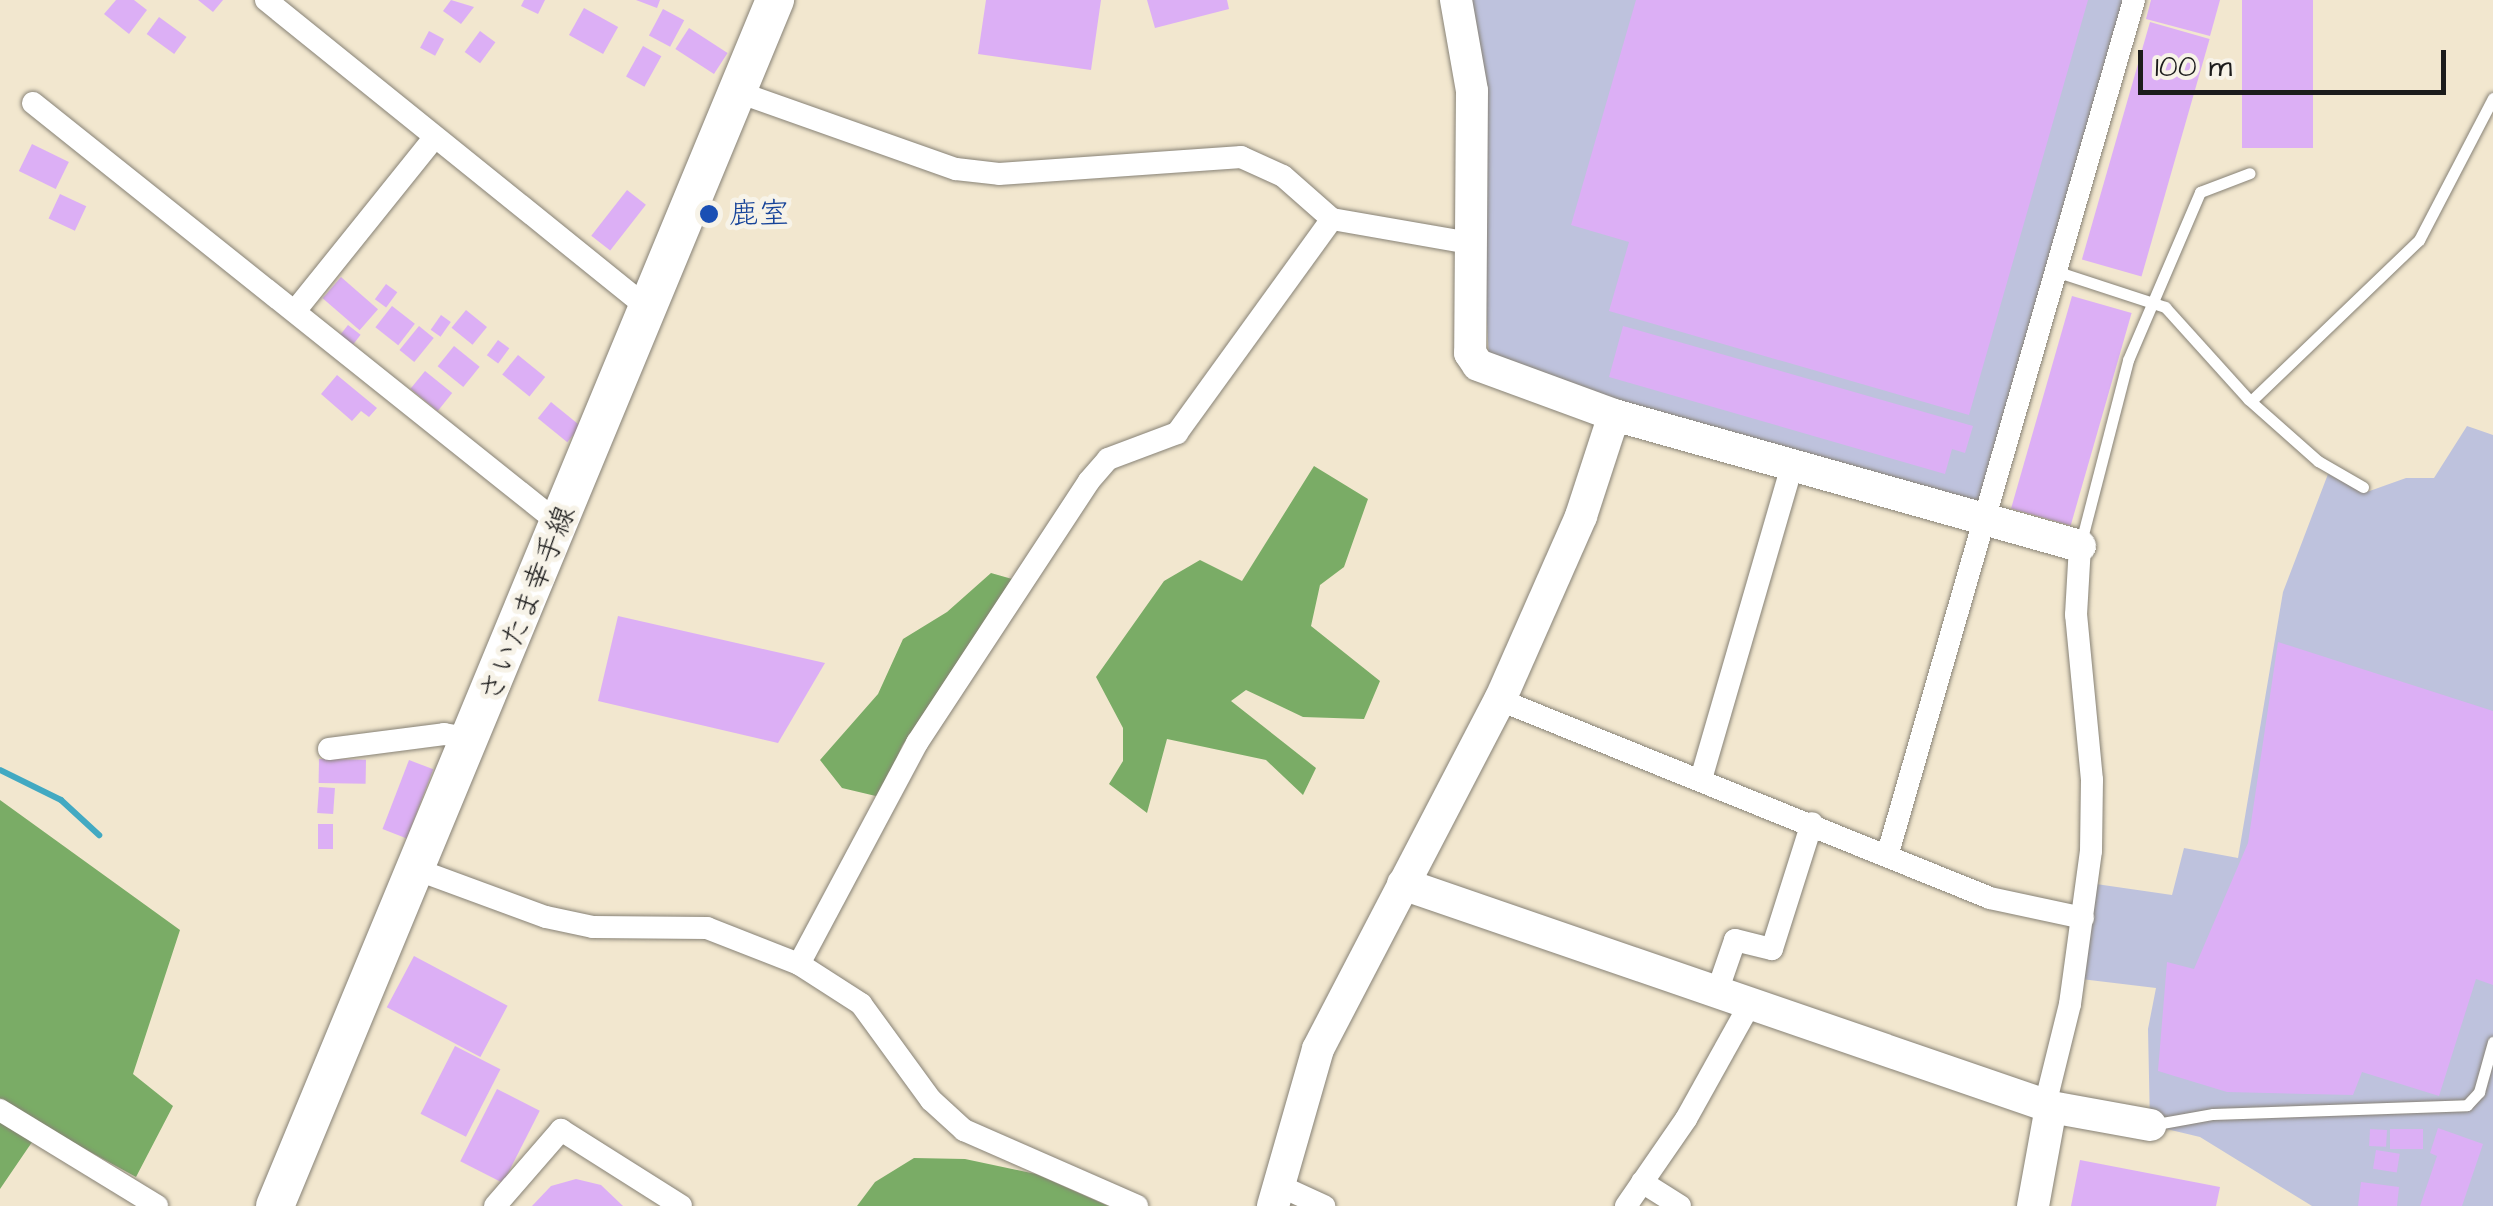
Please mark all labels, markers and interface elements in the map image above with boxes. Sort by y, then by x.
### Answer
scale bar [2143,30,2450,92]
text: 100 m [2155,46,2232,88]
place label: 鹿室 [729,196,789,232]
marker: 鹿室 [698,203,720,225]
street label: さいたま幸手線 [472,500,584,708]

